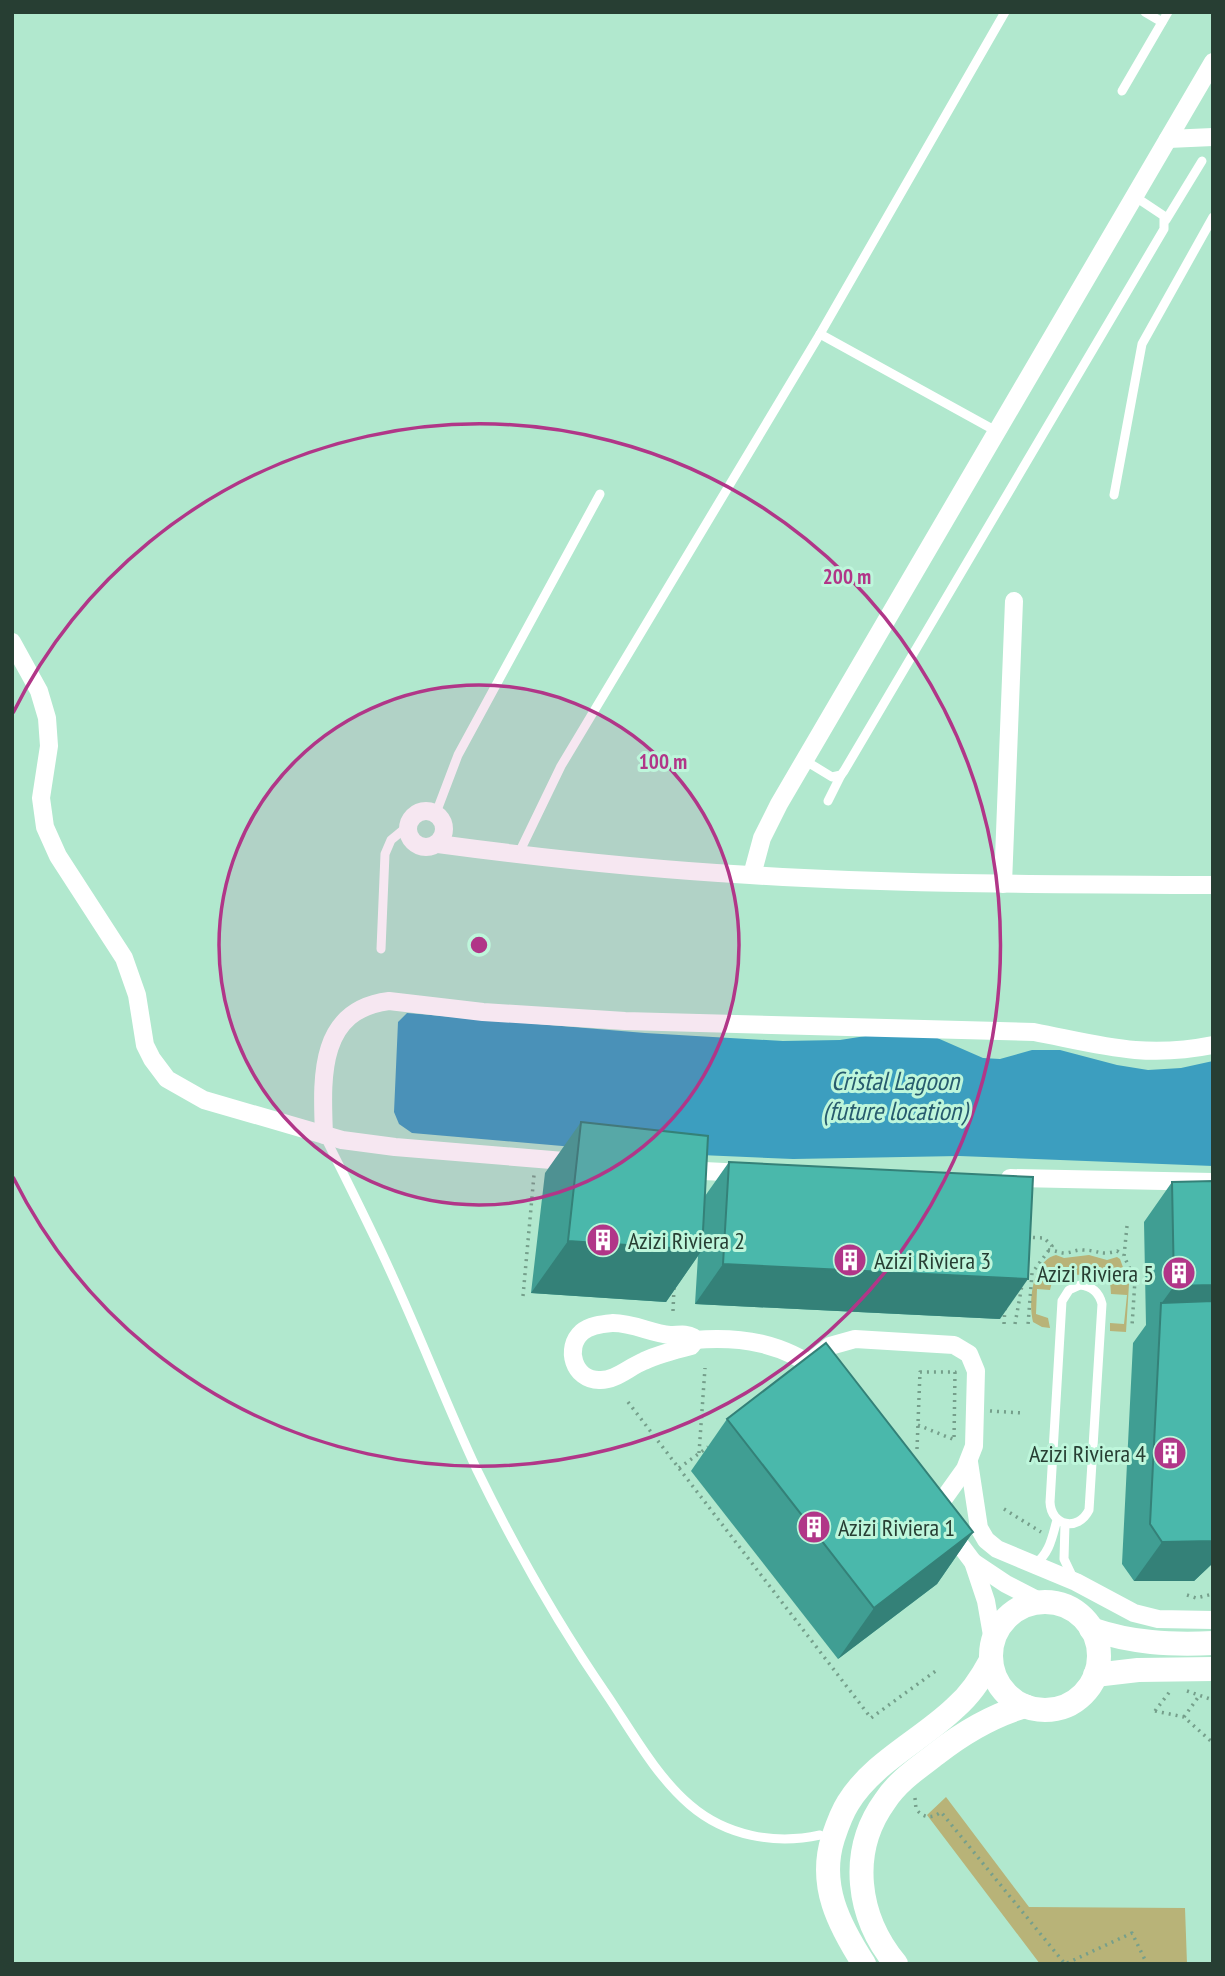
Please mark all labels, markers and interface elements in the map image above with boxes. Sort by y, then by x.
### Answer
text: 200 m [823,563,871,590]
text: 100 m [639,748,687,775]
centre of rings [467,933,491,957]
water label: Cristal Lagoon (future location) [823,1064,970,1127]
building icon: Azizi Riviera 2 [584,1221,622,1259]
place label: Azizi Riviera 2 [628,1225,745,1256]
building icon: Azizi Riviera 3 [831,1241,869,1279]
place label: Azizi Riviera 3 [874,1245,991,1276]
building icon: Azizi Riviera 5 [1160,1254,1198,1292]
place label: Azizi Riviera 5 [1037,1258,1154,1289]
building icon: Azizi Riviera 4 [1151,1434,1189,1472]
place label: Azizi Riviera 4 [1029,1438,1146,1469]
building icon: Azizi Riviera 1 [795,1508,833,1546]
place label: Azizi Riviera 1 [838,1512,955,1543]

